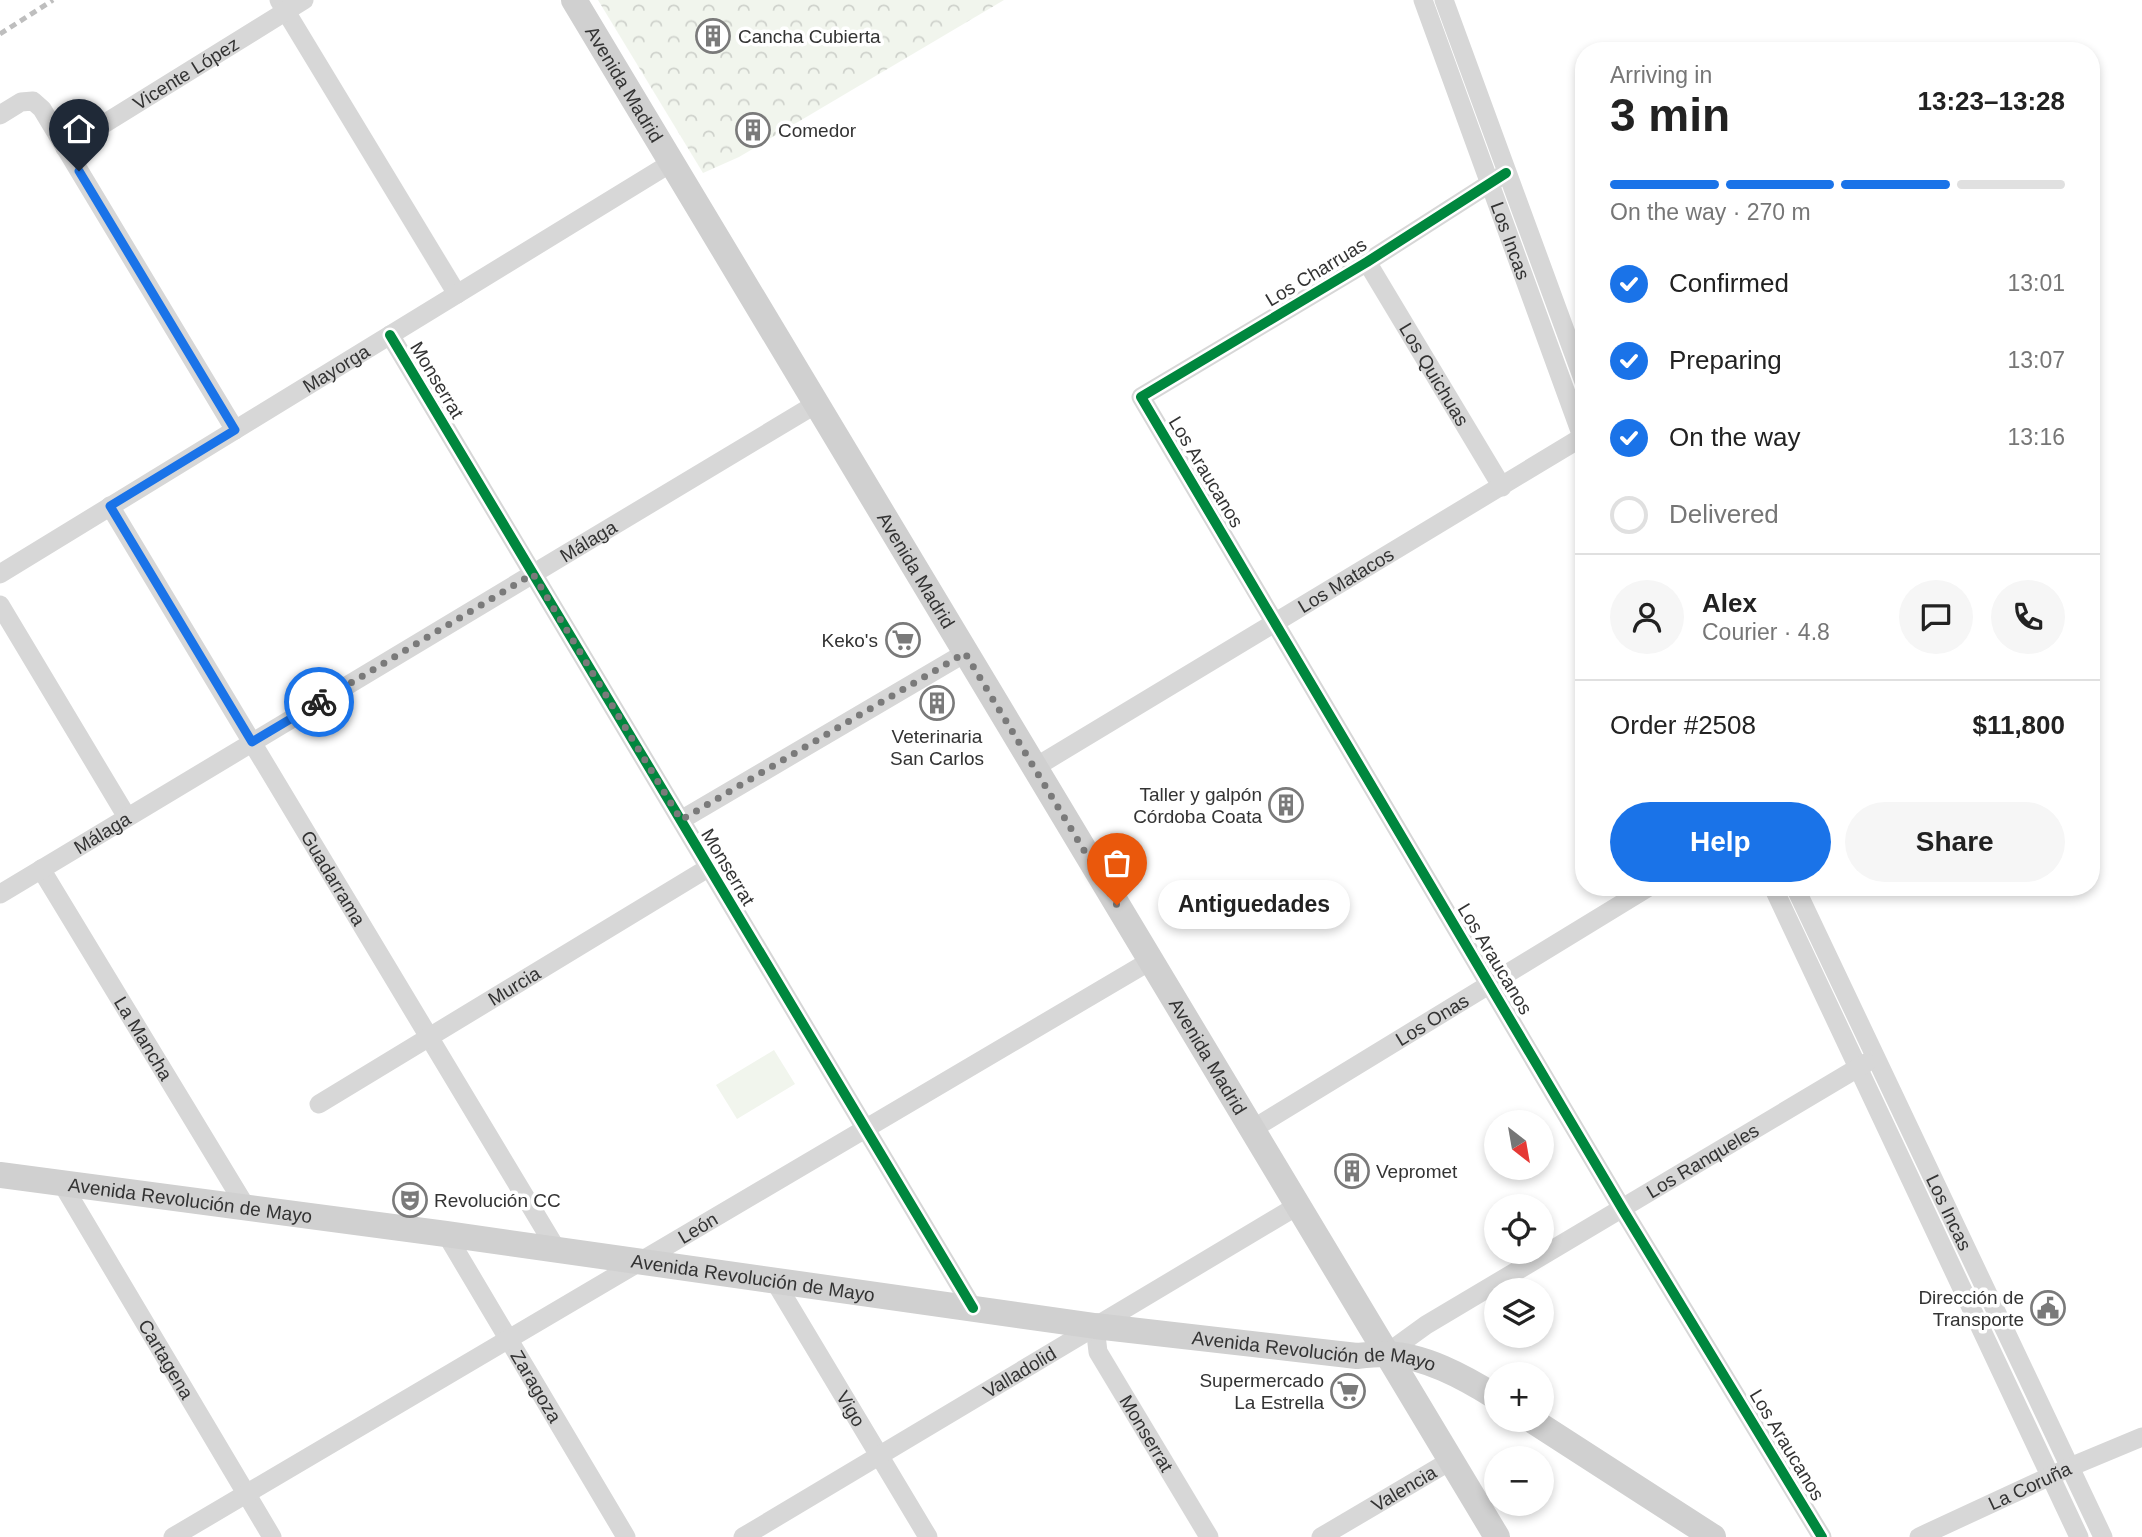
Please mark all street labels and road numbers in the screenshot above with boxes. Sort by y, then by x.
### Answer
street label: Avenida Madrid [582,22,667,146]
street label: Vicente López [129,33,242,114]
street label: Los Incas [1487,199,1534,282]
street label: Los Charruas [1262,234,1370,310]
street label: Los Quichuas [1395,319,1473,430]
street label: Monserrat [406,338,468,423]
street label: Mayorga [299,340,373,396]
street label: Los Araucanos [1165,413,1247,531]
street label: Avenida Madrid [873,508,959,632]
street label: Málaga [556,516,621,566]
street label: Los Matacos [1294,543,1397,617]
street label: Málaga [70,807,135,858]
street label: Monserrat [697,825,759,910]
street label: Guadarrama [297,827,370,930]
street label: Los Araucanos [1454,900,1536,1018]
street label: Murcia [484,962,544,1010]
street label: Los Onas [1392,989,1472,1050]
street label: La Mancha [110,993,177,1084]
street label: Avenida Madrid [1165,994,1251,1118]
street label: Los Ranqueles [1642,1119,1762,1202]
street label: Los Incas [1922,1171,1976,1254]
street label: Avenida Revolución de Mayo [67,1174,314,1227]
street label: León [674,1208,721,1247]
street label: Avenida Revolución de Mayo [630,1250,876,1305]
street label: Cartagena [135,1316,198,1403]
street label: Avenida Revolución de Mayo [1191,1327,1439,1375]
street label: Valladolid [979,1342,1060,1402]
street label: Zaragoza [507,1346,566,1426]
street label: Los Araucanos [1746,1386,1828,1504]
street label: Vigo [832,1387,870,1430]
street label: Monserrat [1116,1391,1178,1476]
street label: La Coruña [1985,1457,2075,1514]
street label: Valencia [1368,1461,1440,1515]

